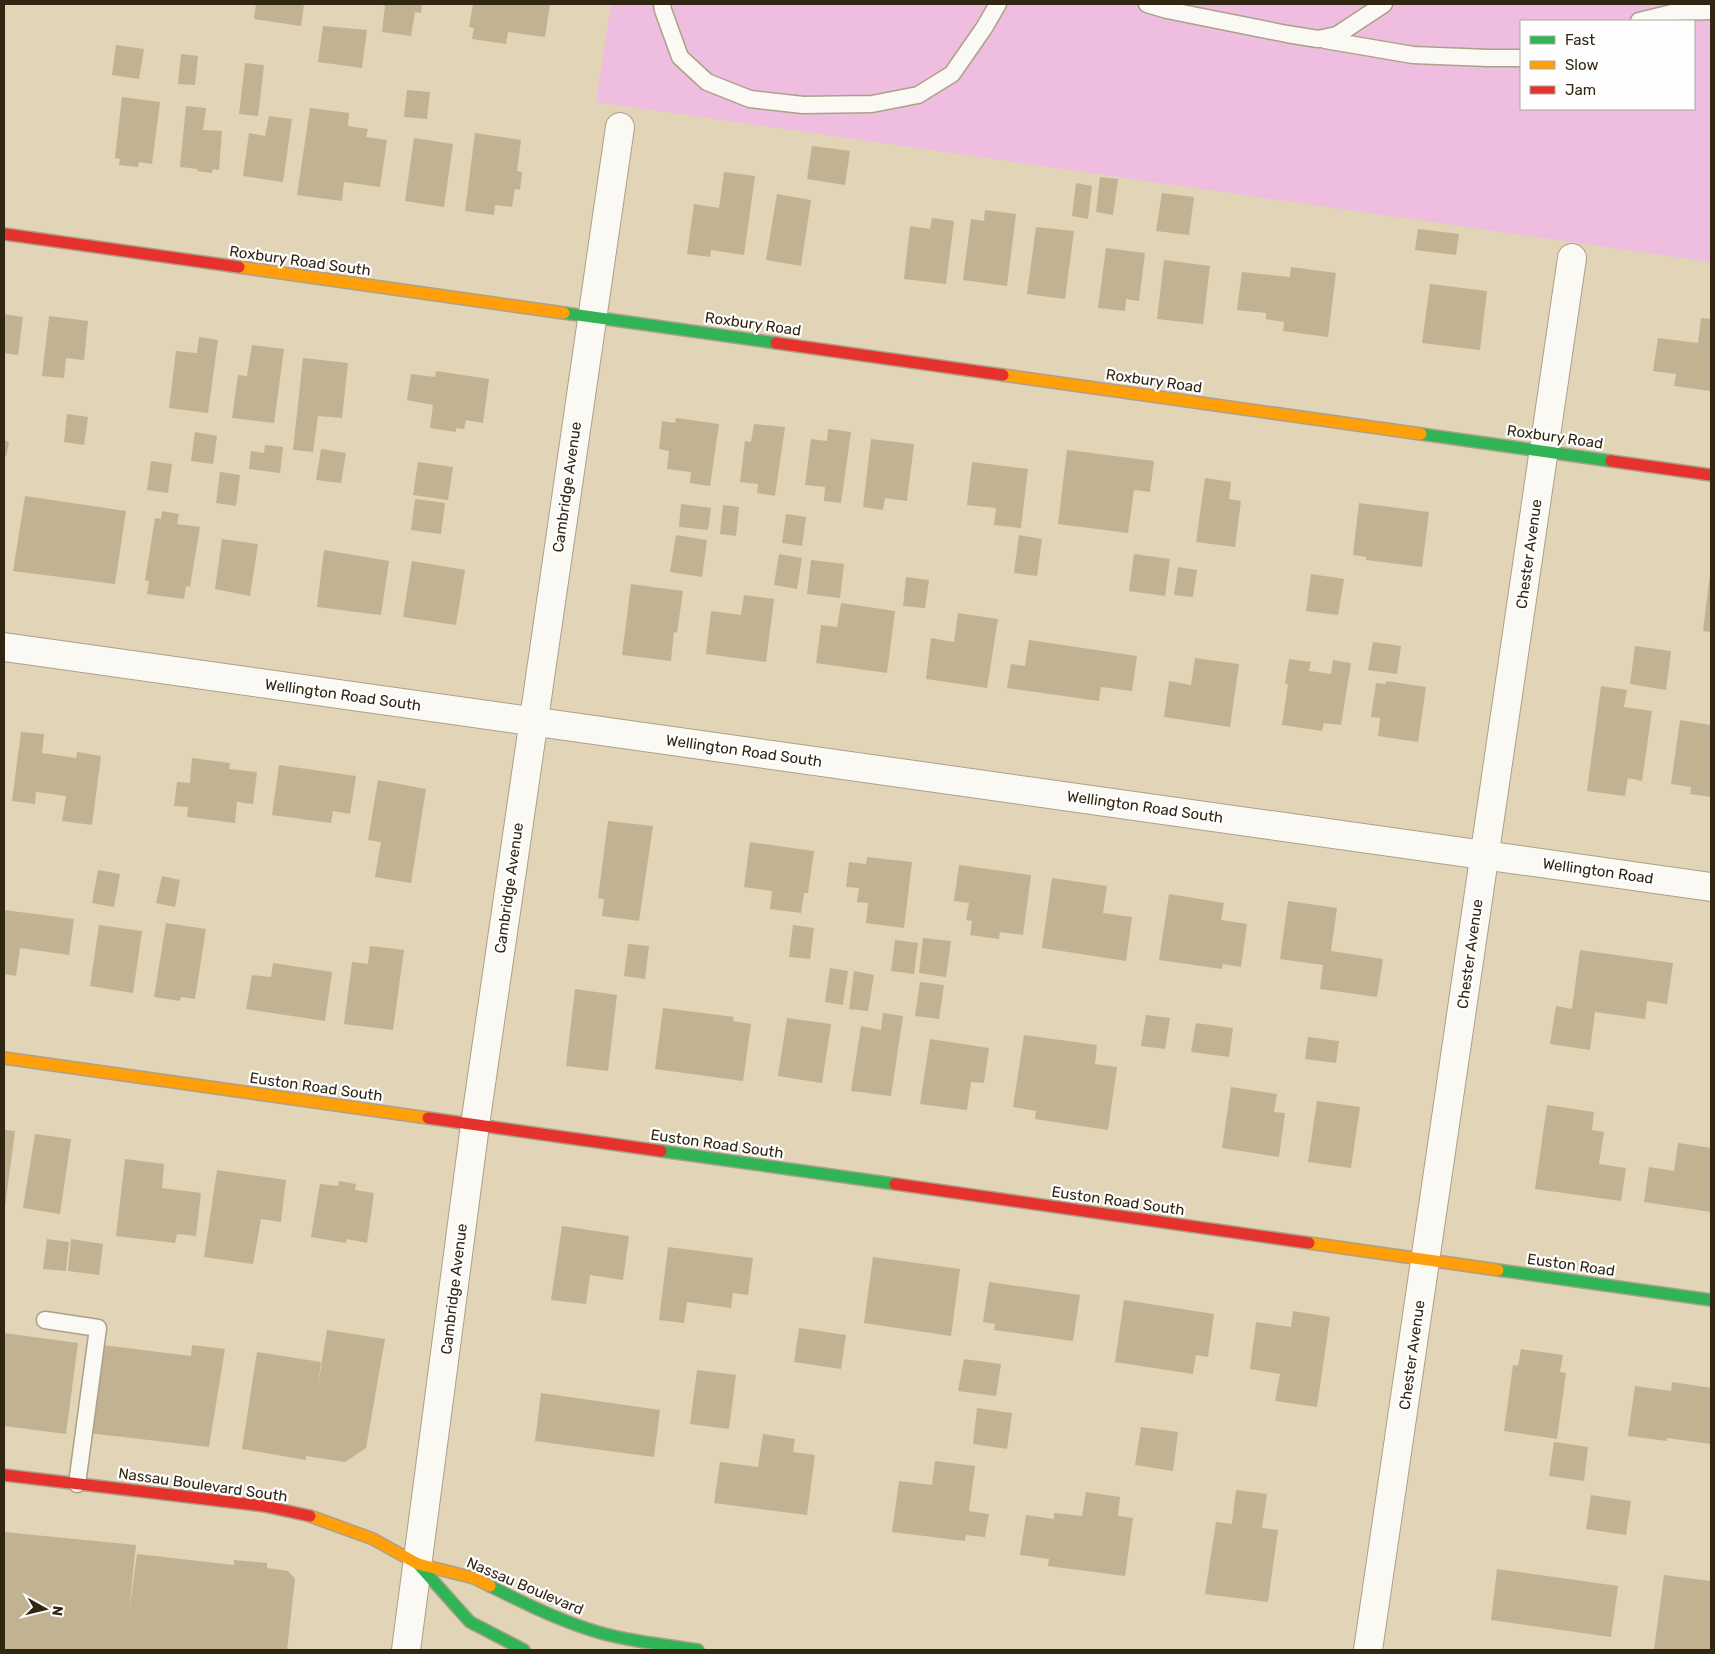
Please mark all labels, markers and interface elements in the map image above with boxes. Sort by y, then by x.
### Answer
legend [1520,20,1695,110]
text: Fast [1565,31,1595,49]
text: Slow [1565,56,1598,74]
text: Jam [1565,81,1596,99]
street label: Roxbury Road South [228,242,372,280]
street label: Roxbury Road [704,308,802,340]
street label: Roxbury Road [1105,365,1203,397]
street label: Cambridge Avenue [549,420,585,554]
street label: Roxbury Road [1506,421,1604,453]
street label: Chester Avenue [1512,498,1546,610]
street label: Wellington Road South [264,675,422,715]
street label: Wellington Road South [665,731,823,771]
street label: Wellington Road South [1066,787,1224,827]
street label: Cambridge Avenue [491,821,527,955]
street label: Wellington Road [1541,854,1655,888]
street label: Chester Avenue [1453,898,1487,1010]
street label: Euston Road South [248,1069,384,1105]
street label: Euston Road South [649,1126,785,1162]
street label: Euston Road South [1050,1183,1186,1219]
street label: Cambridge Avenue [437,1222,471,1356]
street label: Euston Road [1526,1250,1616,1280]
street label: Chester Avenue [1395,1299,1429,1411]
street label: Nassau Boulevard South [117,1464,289,1506]
street label: Nassau Boulevard [464,1553,586,1619]
north arrow [20,1584,70,1634]
text: N [48,1605,66,1617]

